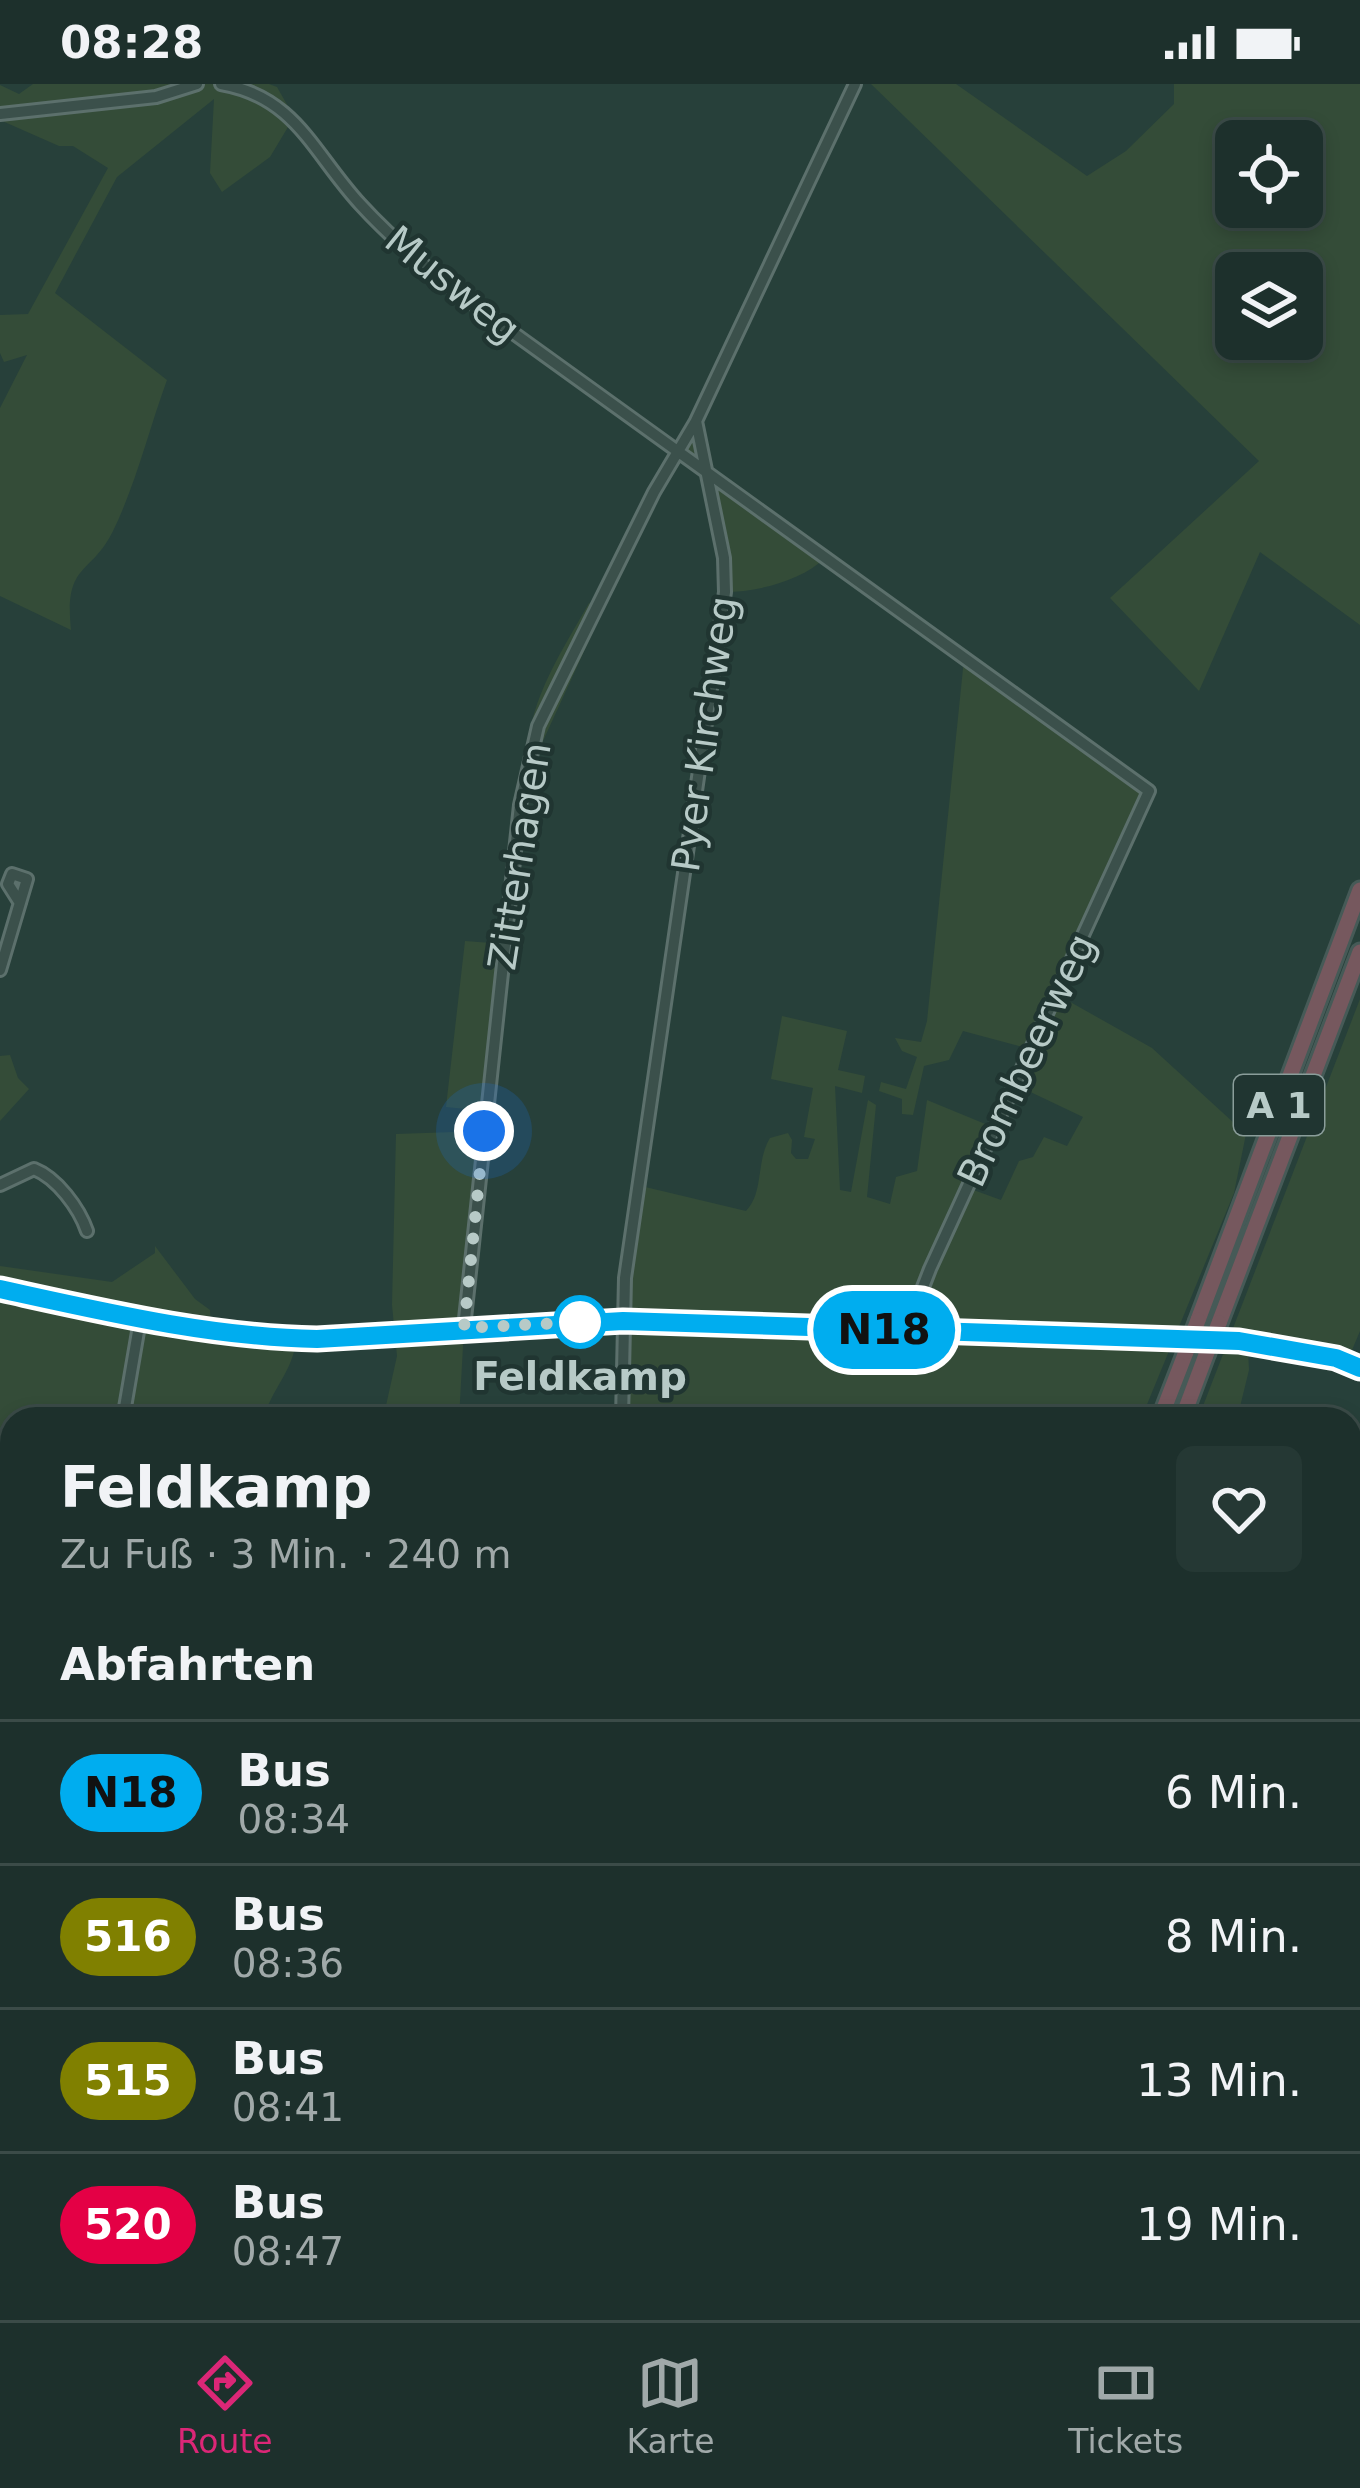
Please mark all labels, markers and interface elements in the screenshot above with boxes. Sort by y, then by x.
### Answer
text: 08:28 [60,16,203,69]
map controls [1215,120,1323,360]
button: locate [1215,120,1323,228]
street label: Musweg [377,217,529,352]
button: layers [1215,252,1323,360]
street label: Pyer Kirchweg [663,594,746,875]
street label: Zitterhagen [479,739,560,973]
street label: Brombeerweg [948,927,1105,1194]
road number: A 1 [1234,1075,1324,1135]
your location [454,1101,514,1161]
line badge: N18 [815,1291,953,1369]
marker: Feldkamp [555,1297,605,1347]
text: N18 [837,1305,931,1354]
place label: Feldkamp [473,1354,687,1399]
button: heart [1176,1446,1302,1572]
text: Feldkamp [60,1454,372,1520]
text: Zu Fuß · 3 Min. · 240 m [60,1532,511,1577]
text: Abfahrten [60,1638,315,1691]
text: Bus [238,1744,331,1797]
text: 6 Min. [1165,1766,1302,1819]
text: N18 [84,1768,178,1817]
text: 08:34 [238,1797,350,1842]
text: Bus [232,1888,325,1941]
text: 8 Min. [1165,1910,1302,1963]
text: 516 [84,1912,172,1961]
text: 08:36 [232,1941,344,1986]
text: Bus [232,2032,325,2085]
text: 13 Min. [1136,2054,1302,2107]
text: 515 [84,2056,172,2105]
text: 08:41 [232,2085,344,2130]
text: Bus [232,2176,325,2229]
text: 19 Min. [1136,2198,1302,2251]
text: 520 [84,2200,172,2249]
text: 08:47 [232,2229,344,2274]
tab: Route [177,2350,273,2461]
tab: Karte [626,2350,715,2461]
tab: Tickets [1068,2350,1183,2461]

